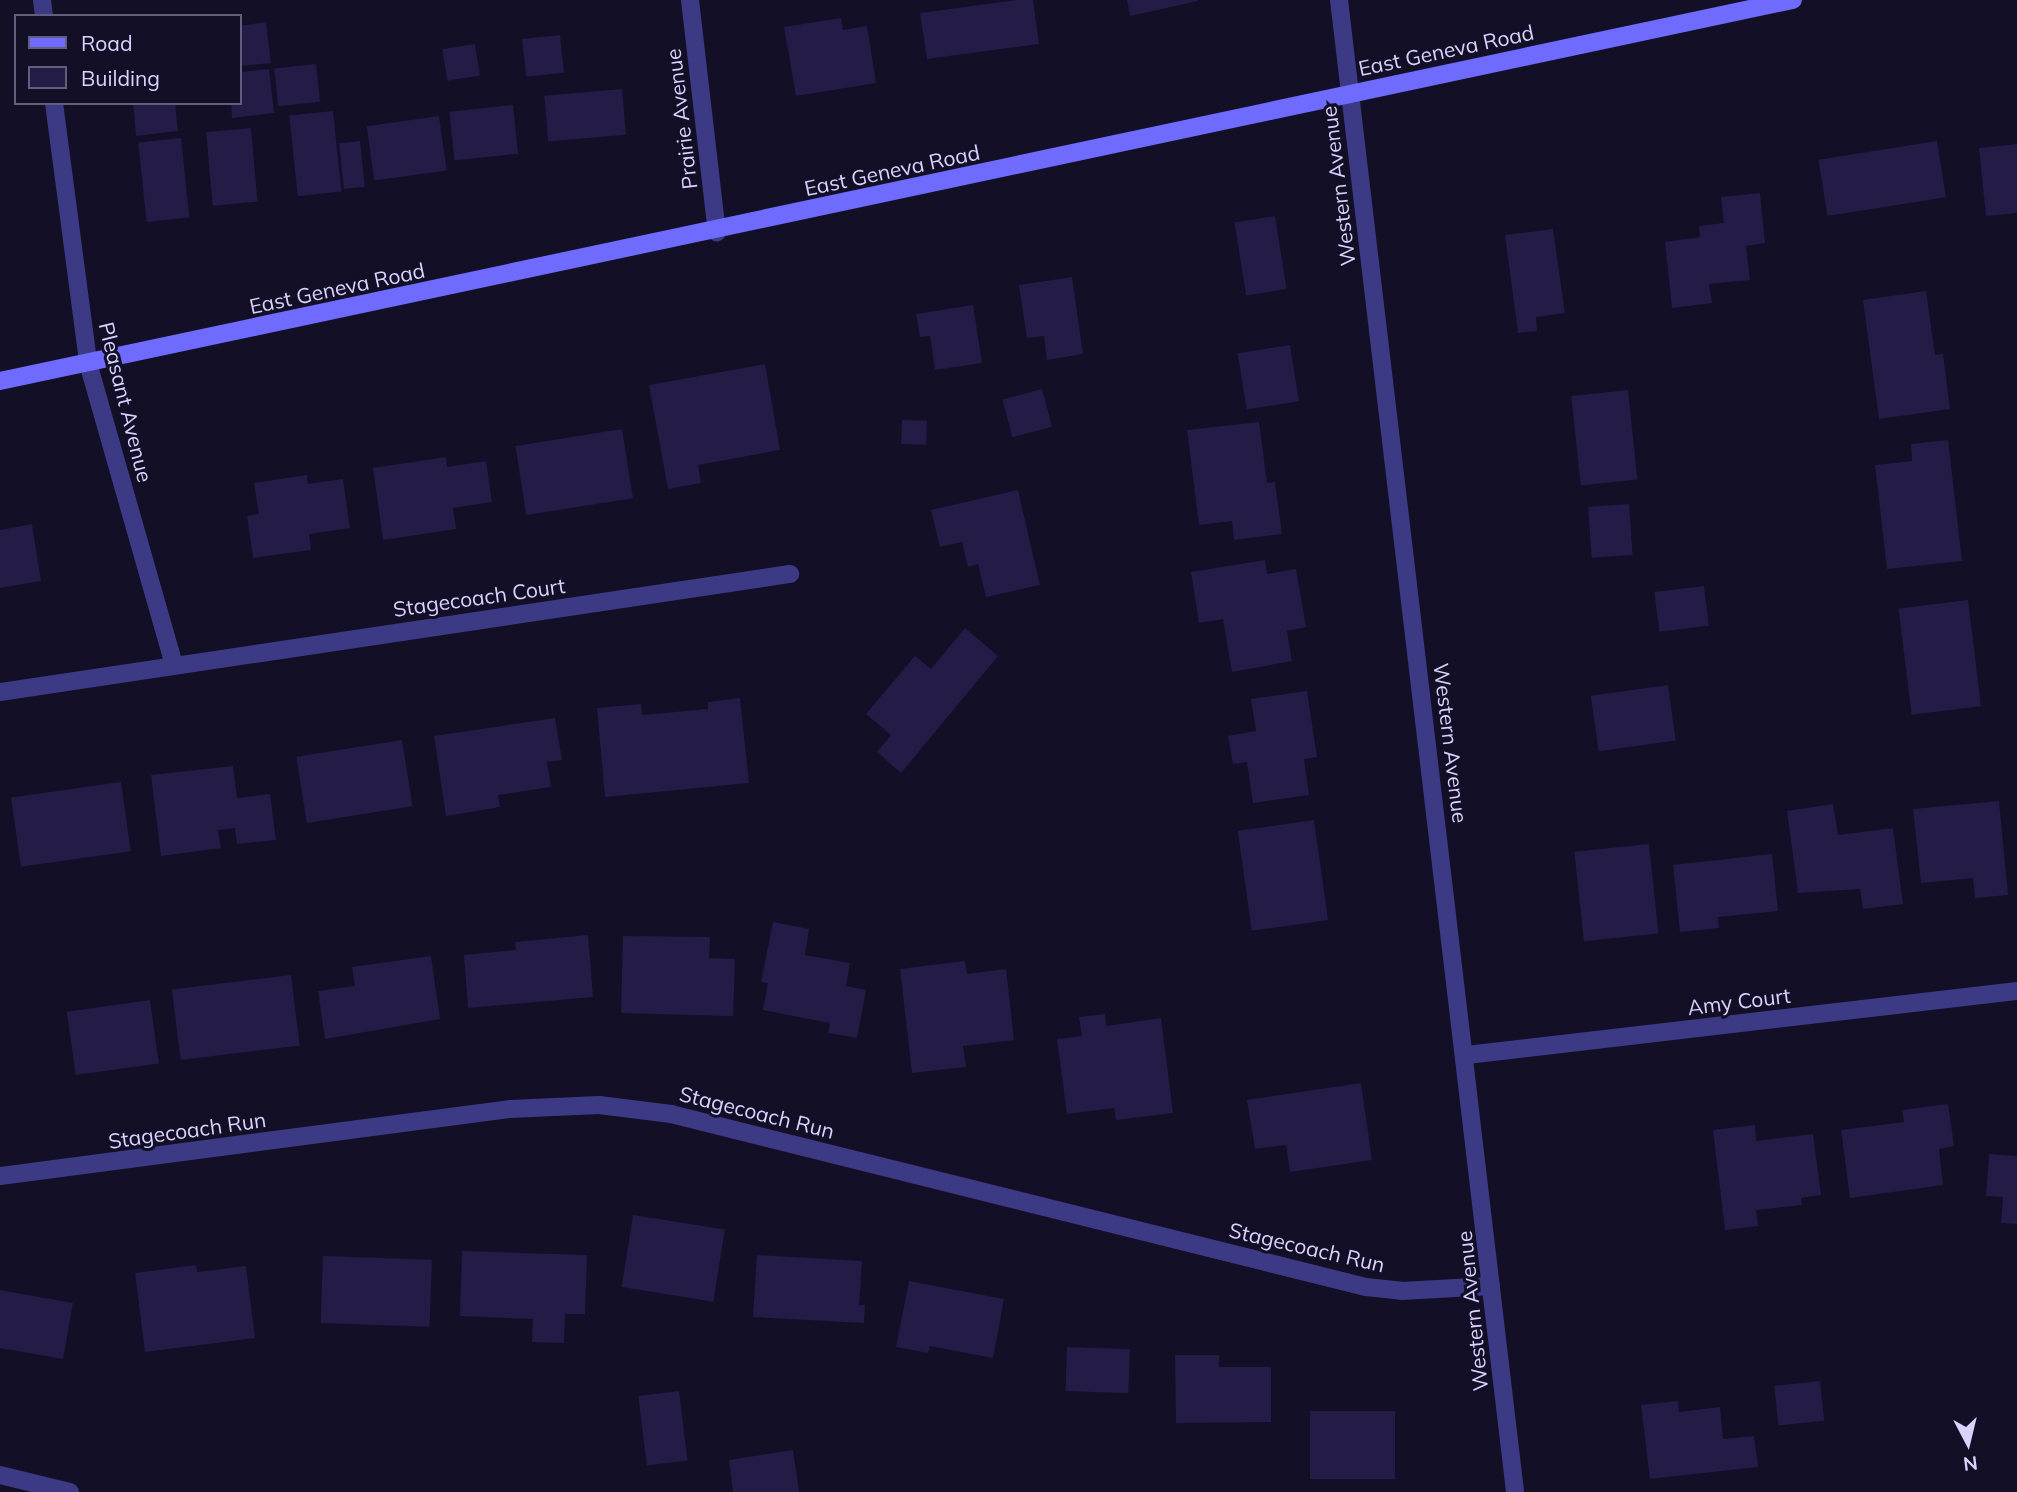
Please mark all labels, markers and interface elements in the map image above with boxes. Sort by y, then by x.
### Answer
legend [14,14,242,105]
street label: East Geneva Road [1356,19,1536,81]
text: Road [81,30,132,56]
street label: Prairie Avenue [660,47,702,191]
text: Building [81,65,160,91]
street label: Western Avenue [1316,105,1360,267]
street label: East Geneva Road [802,139,982,201]
street label: East Geneva Road [247,257,427,319]
street label: Pleasant Avenue [94,319,158,485]
street label: Stagecoach Court [391,572,567,622]
street label: Western Avenue [1429,662,1473,824]
street label: Amy Court [1686,982,1792,1020]
street label: Stagecoach Run [677,1081,837,1143]
street label: Stagecoach Run [107,1106,267,1154]
street label: Stagecoach Run [1227,1217,1387,1277]
street label: Western Avenue [1451,1230,1493,1392]
north arrow [1933,1408,2003,1478]
text: N [1962,1451,1979,1477]

